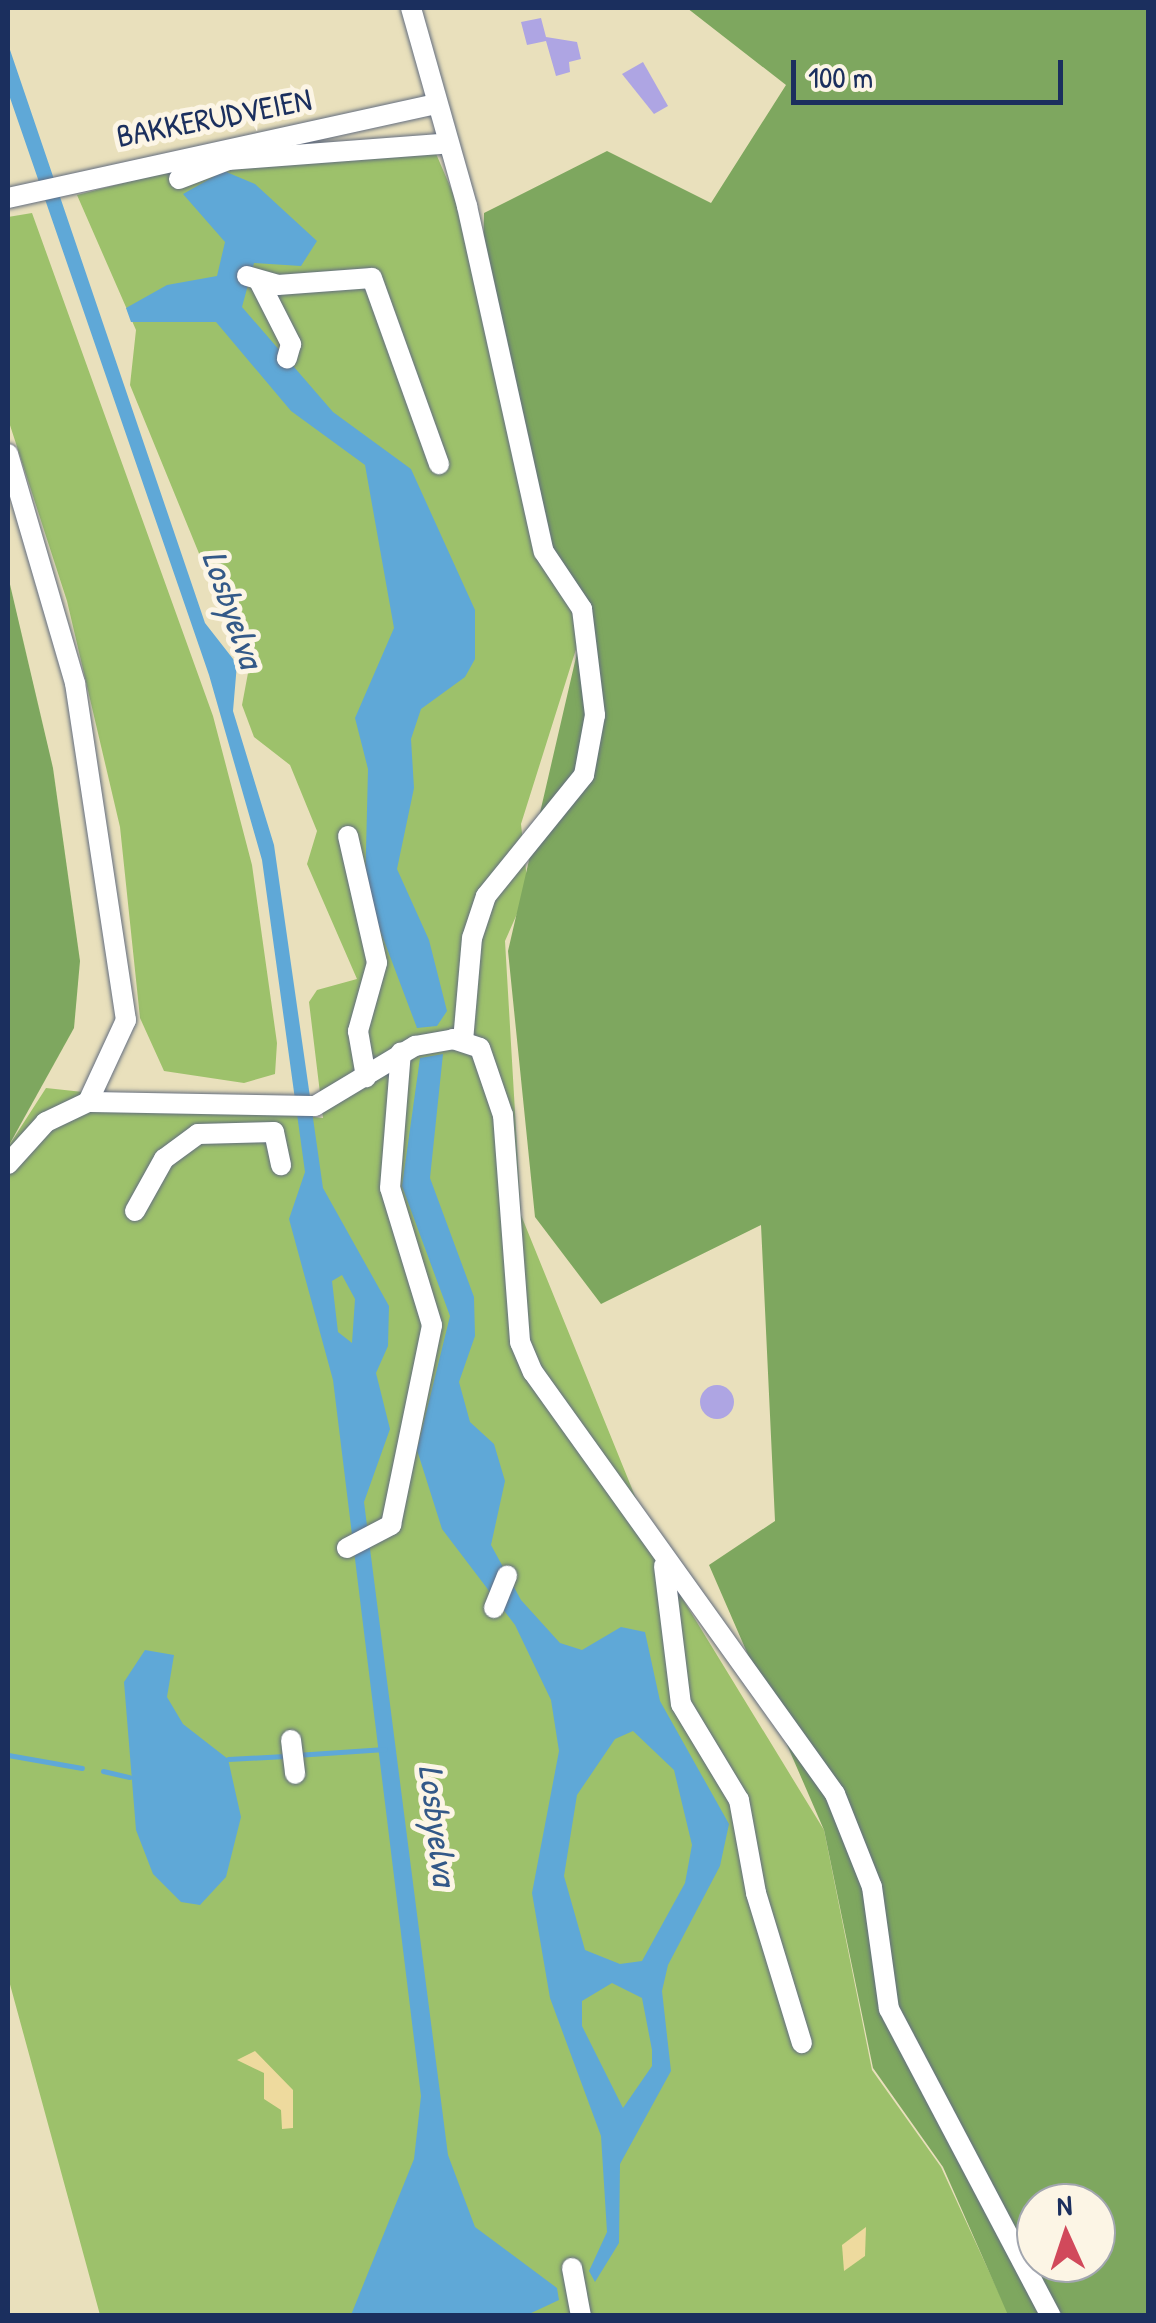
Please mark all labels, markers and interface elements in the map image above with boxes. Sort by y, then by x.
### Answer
scale bar [796,40,1068,102]
text: 100 m [808,57,873,97]
street label: BAKKERUDVEIEN [113,80,315,156]
water label: Losbyelva [193,545,273,673]
water label: Losbyelva [410,1762,466,1888]
north arrow [1016,2183,1116,2283]
text: N [1056,2186,1073,2224]

